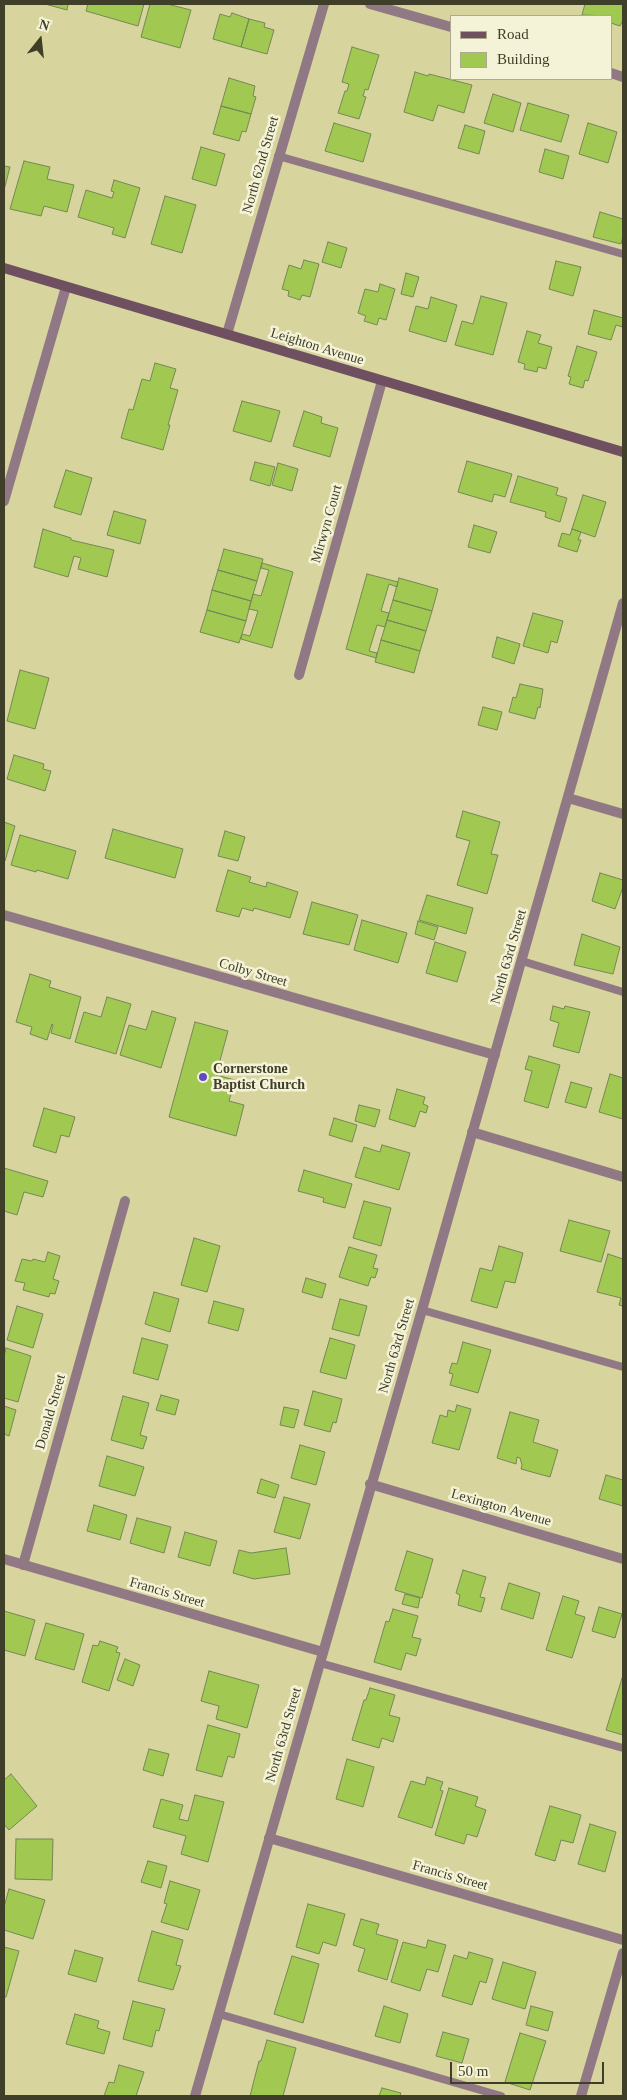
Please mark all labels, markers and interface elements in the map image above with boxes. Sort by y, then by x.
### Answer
north arrow [15,15,65,65]
legend [450,15,612,80]
text: N [37,16,51,34]
text: Road [497,26,529,42]
text: Building [497,51,550,67]
street label: North 62nd Street [239,114,283,216]
street label: Leighton Avenue [268,325,366,369]
street label: Mirwyn Court [308,483,346,565]
street label: North 63rd Street [487,908,531,1006]
street label: Colby Street [217,955,289,991]
place label: Cornerstone Baptist Church [213,1061,305,1094]
marker: Cornerstone Baptist Church [197,1071,209,1083]
street label: North 63rd Street [375,1297,419,1395]
street label: Donald Street [32,1372,70,1452]
street label: Lexington Avenue [449,1486,553,1530]
street label: Francis Street [127,1574,207,1612]
street label: North 63rd Street [262,1686,306,1784]
street label: Francis Street [410,1857,490,1895]
scale bar [452,2052,606,2084]
text: 50 m [458,2063,488,2079]

